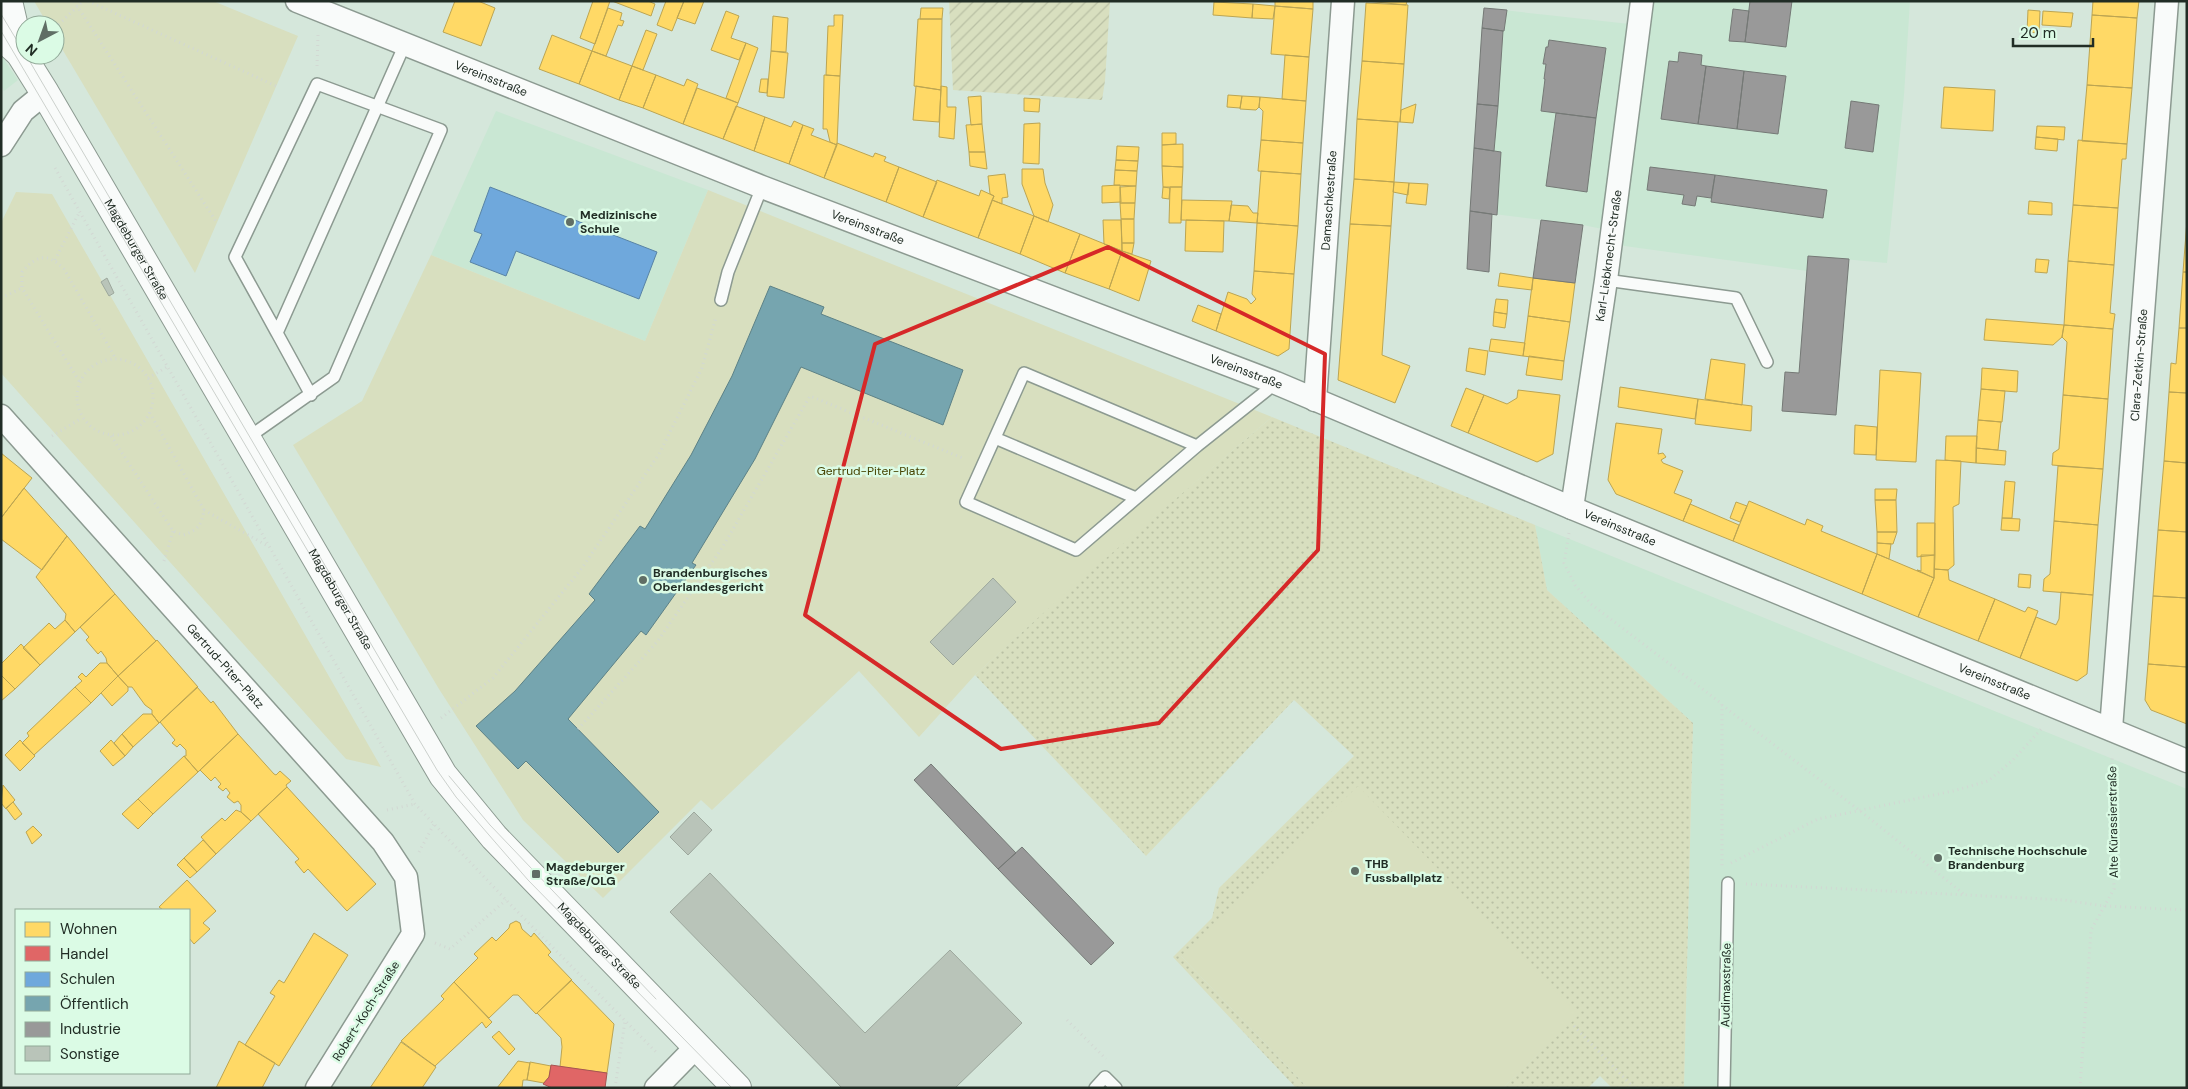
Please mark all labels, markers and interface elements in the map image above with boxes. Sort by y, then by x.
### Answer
north arrow [15,15,65,65]
scale bar [2013,15,2093,47]
text: 20 m [2020,23,2056,43]
text: N [22,40,41,60]
street label: Vereinsstraße [452,57,530,100]
street label: Damaschkestraße [1318,150,1341,251]
street label: Karl-Liebknecht-Straße [1592,189,1626,323]
street label: Magdeburger Straße [101,196,172,303]
street label: Vereinsstraße [829,206,907,249]
place label: Medizinische Schule [580,207,657,237]
marker: Medizinische Schule [564,216,576,228]
street label: Clara-Zetkin-Straße [2127,308,2151,422]
street label: Vereinsstraße [1207,350,1285,393]
park label: Gertrud-Piter-Platz [817,463,925,479]
street label: Vereinsstraße [1581,506,1659,550]
street label: Magdeburger Straße [305,546,376,653]
place label: Brandenburgisches Oberlandesgericht [653,565,768,595]
marker: Brandenburgisches Oberlandesgericht [637,574,649,586]
street label: Gertrud-Piter-Platz [183,620,268,712]
street label: Vereinsstraße [1956,660,2033,704]
street label: Alte Kürassierstraße [2104,766,2122,878]
place label: Technische Hochschule Brandenburg [1948,843,2087,873]
marker: Technische Hochschule Brandenburg [1932,852,1944,864]
place label: THB Fussballplatz [1365,856,1442,886]
place label: Magdeburger Straße/OLG [546,859,625,889]
marker: THB Fussballplatz [1349,865,1361,877]
marker: Magdeburger Straße/OLG [530,868,542,880]
street label: Magdeburger Straße [554,899,645,993]
legend [15,909,190,1074]
text: Wohnen [60,919,117,939]
street label: Audimaxstraße [1717,943,1735,1027]
text: Handel [60,944,108,964]
street label: Robert-Koch-Straße [329,958,403,1064]
text: Schulen [60,969,115,989]
text: Öffentlich [60,994,129,1014]
text: Industrie [60,1019,121,1039]
text: Sonstige [60,1044,119,1064]

